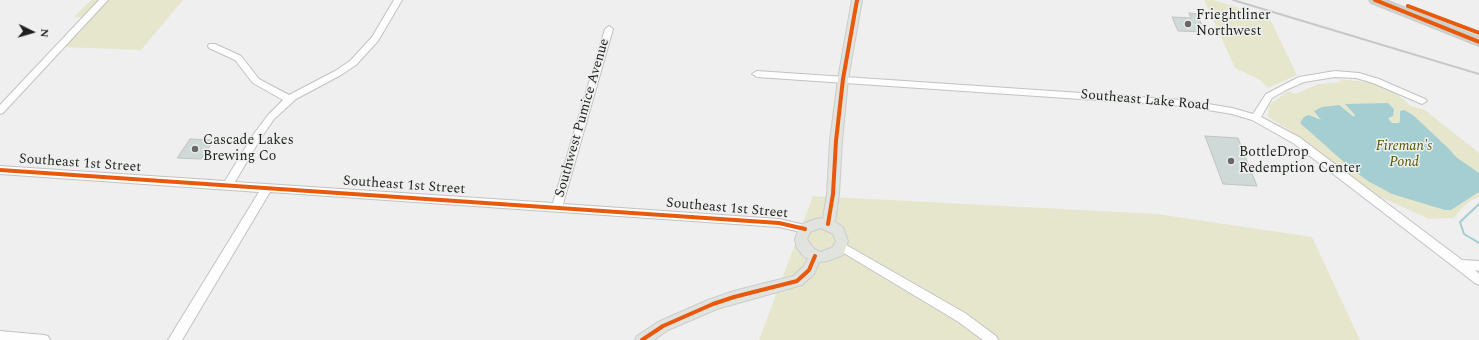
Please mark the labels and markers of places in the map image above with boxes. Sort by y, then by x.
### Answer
place label: Frieghtliner Northwest [1196,8,1270,40]
marker: Frieghtliner Northwest [1183,19,1193,29]
place label: Cascade Lakes Brewing Co [203,133,294,166]
marker: Cascade Lakes Brewing Co [190,144,200,154]
place label: BottleDrop Redemption Center [1239,145,1361,178]
marker: BottleDrop Redemption Center [1226,156,1236,166]

